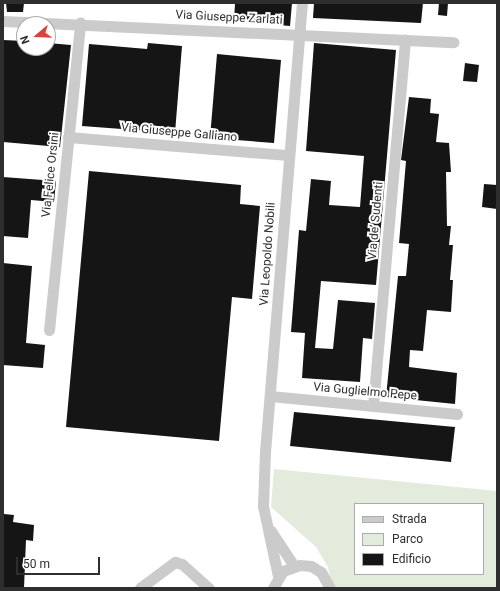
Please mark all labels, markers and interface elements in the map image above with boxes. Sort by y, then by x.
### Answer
street label: Via Giuseppe Zarlati [175,8,283,28]
north arrow [16,16,56,56]
text: N [18,34,33,46]
street label: Via Giuseppe Galliano [120,121,238,145]
street label: Via Felice Orsini [39,132,63,218]
street label: Via de’ Sudenti [365,181,387,261]
street label: Via Leopoldo Nobili [257,202,279,306]
street label: Via Guglielmo Pepe [313,380,417,404]
legend [354,503,484,575]
text: Strada [392,512,427,526]
text: Parco [392,532,423,546]
scale bar [18,549,102,575]
text: Edificio [392,552,431,566]
text: 50 m [23,557,50,571]

